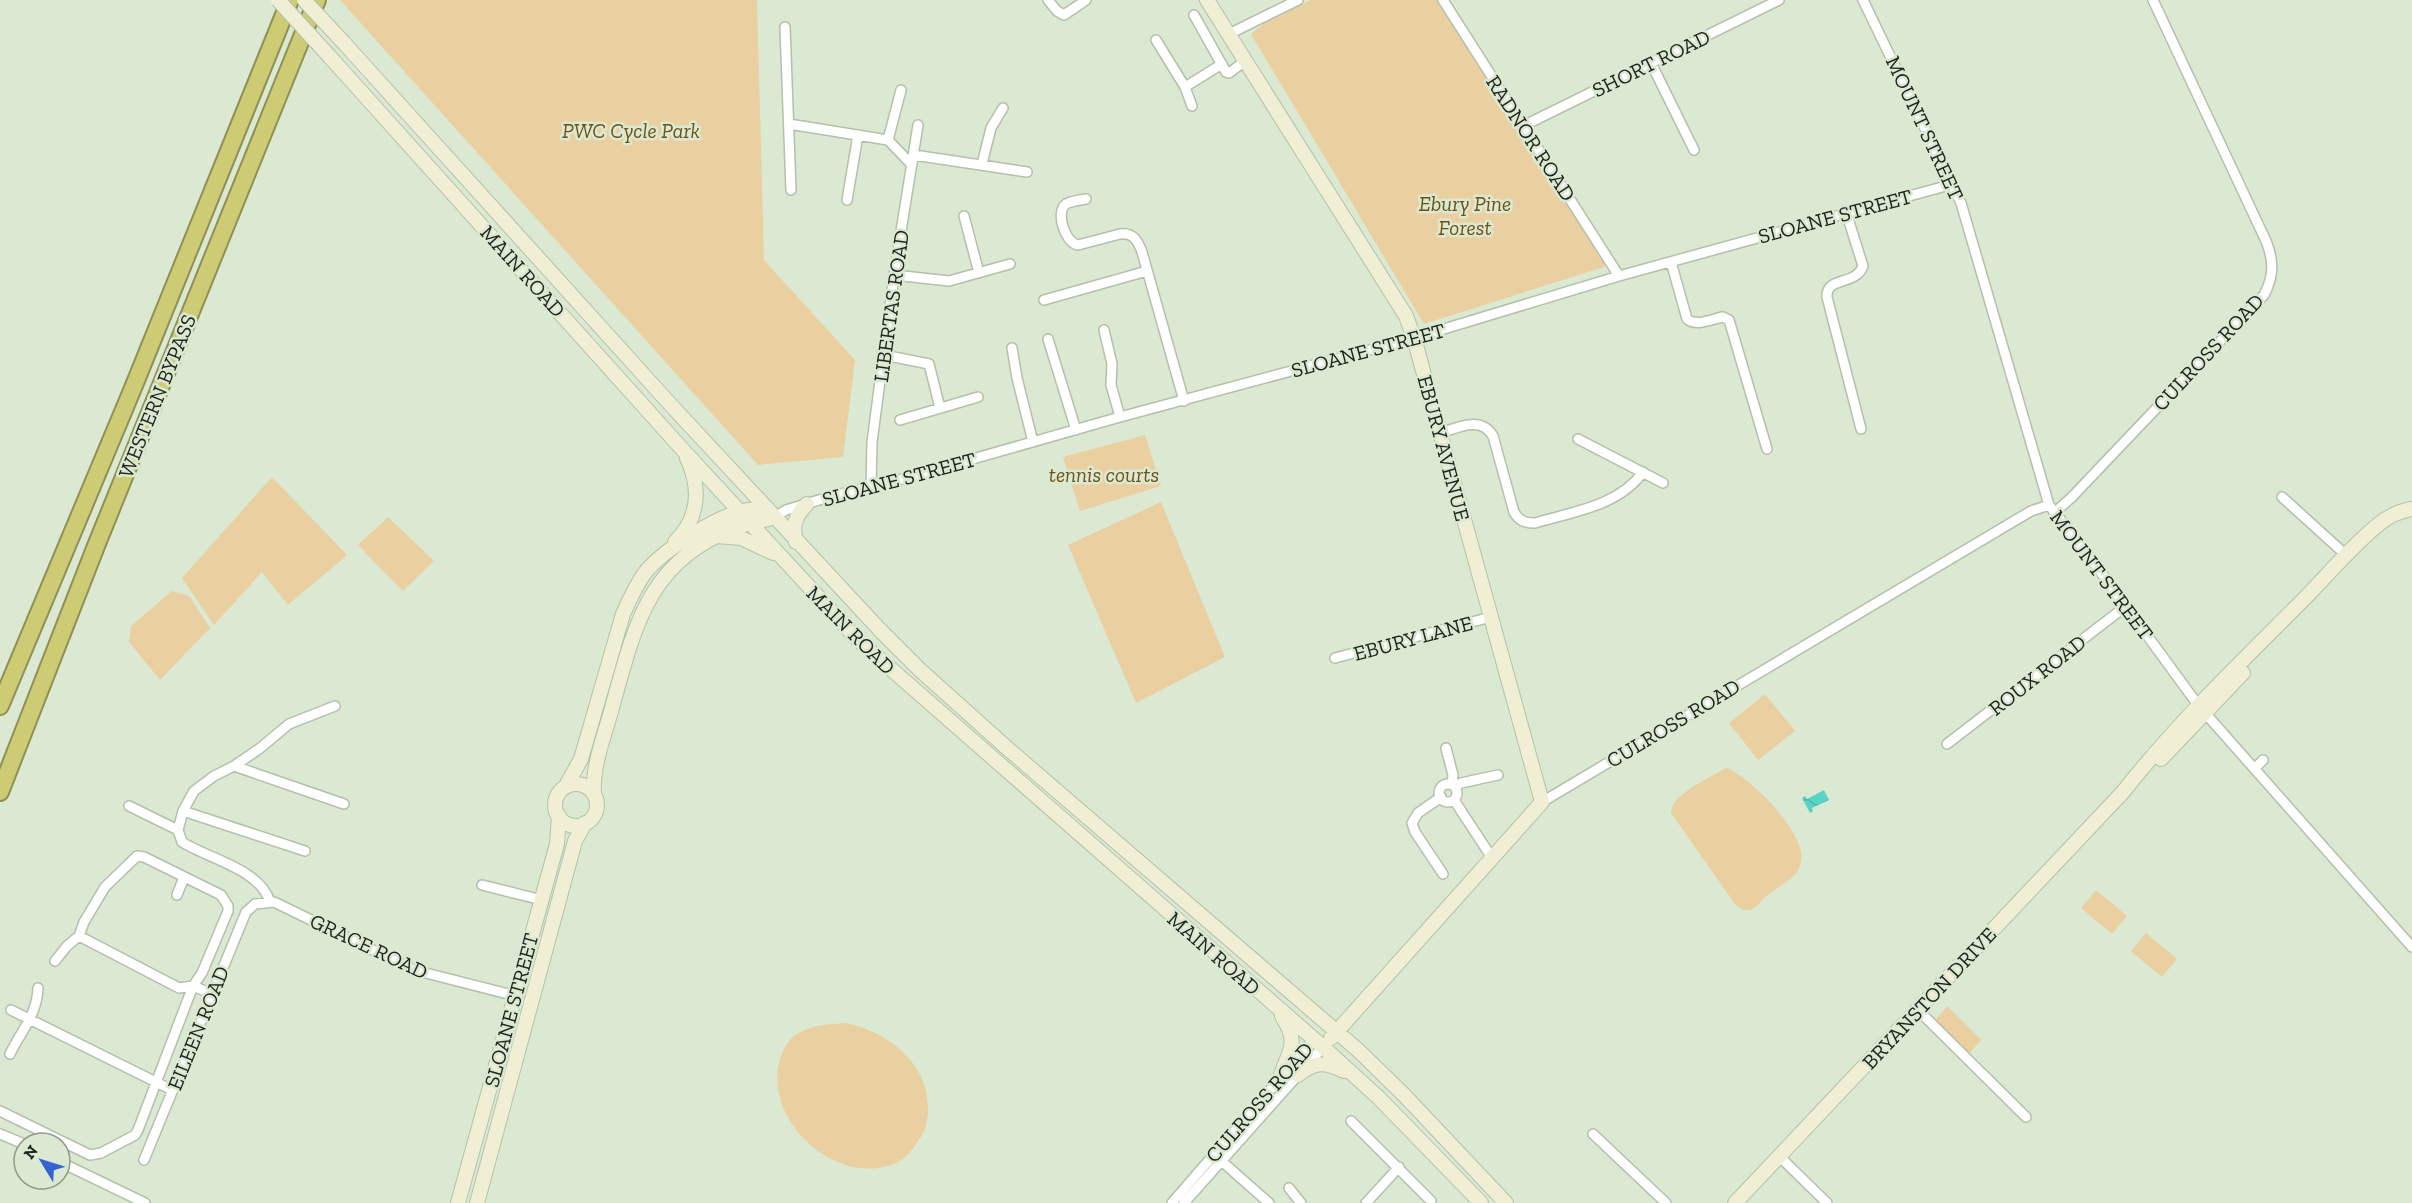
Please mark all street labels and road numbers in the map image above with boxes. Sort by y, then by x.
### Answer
street label: SHORT ROAD [1588,24,1714,102]
street label: MOUNT STREET [1881,52,1969,204]
street label: RADNOR ROAD [1481,70,1581,206]
street label: SLOANE STREET [1755,183,1915,249]
street label: MAIN ROAD [475,220,571,322]
street label: LIBERTAS ROAD [868,228,914,384]
street label: CULROSS ROAD [2147,288,2269,416]
street label: WESTERN BYPASS [113,311,201,481]
street label: SLOANE STREET [1288,317,1448,383]
street label: EBURY AVENUE [1413,372,1475,524]
street label: SLOANE STREET [819,446,979,512]
street label: MOUNT STREET [2045,505,2159,645]
street label: MAIN ROAD [801,580,901,680]
street label: EBURY LANE [1351,610,1475,666]
street label: ROUX ROAD [1983,629,2091,721]
street label: CULROSS ROAD [1602,673,1744,773]
street label: MAIN ROAD [1162,906,1266,1000]
street label: GRACE ROAD [306,908,432,984]
street label: BRYANSTON DRIVE [1857,922,2001,1074]
street label: SLOANE STREET [478,930,544,1090]
street label: EILEEN ROAD [162,962,234,1094]
street label: CULROSS ROAD [1200,1037,1318,1167]

